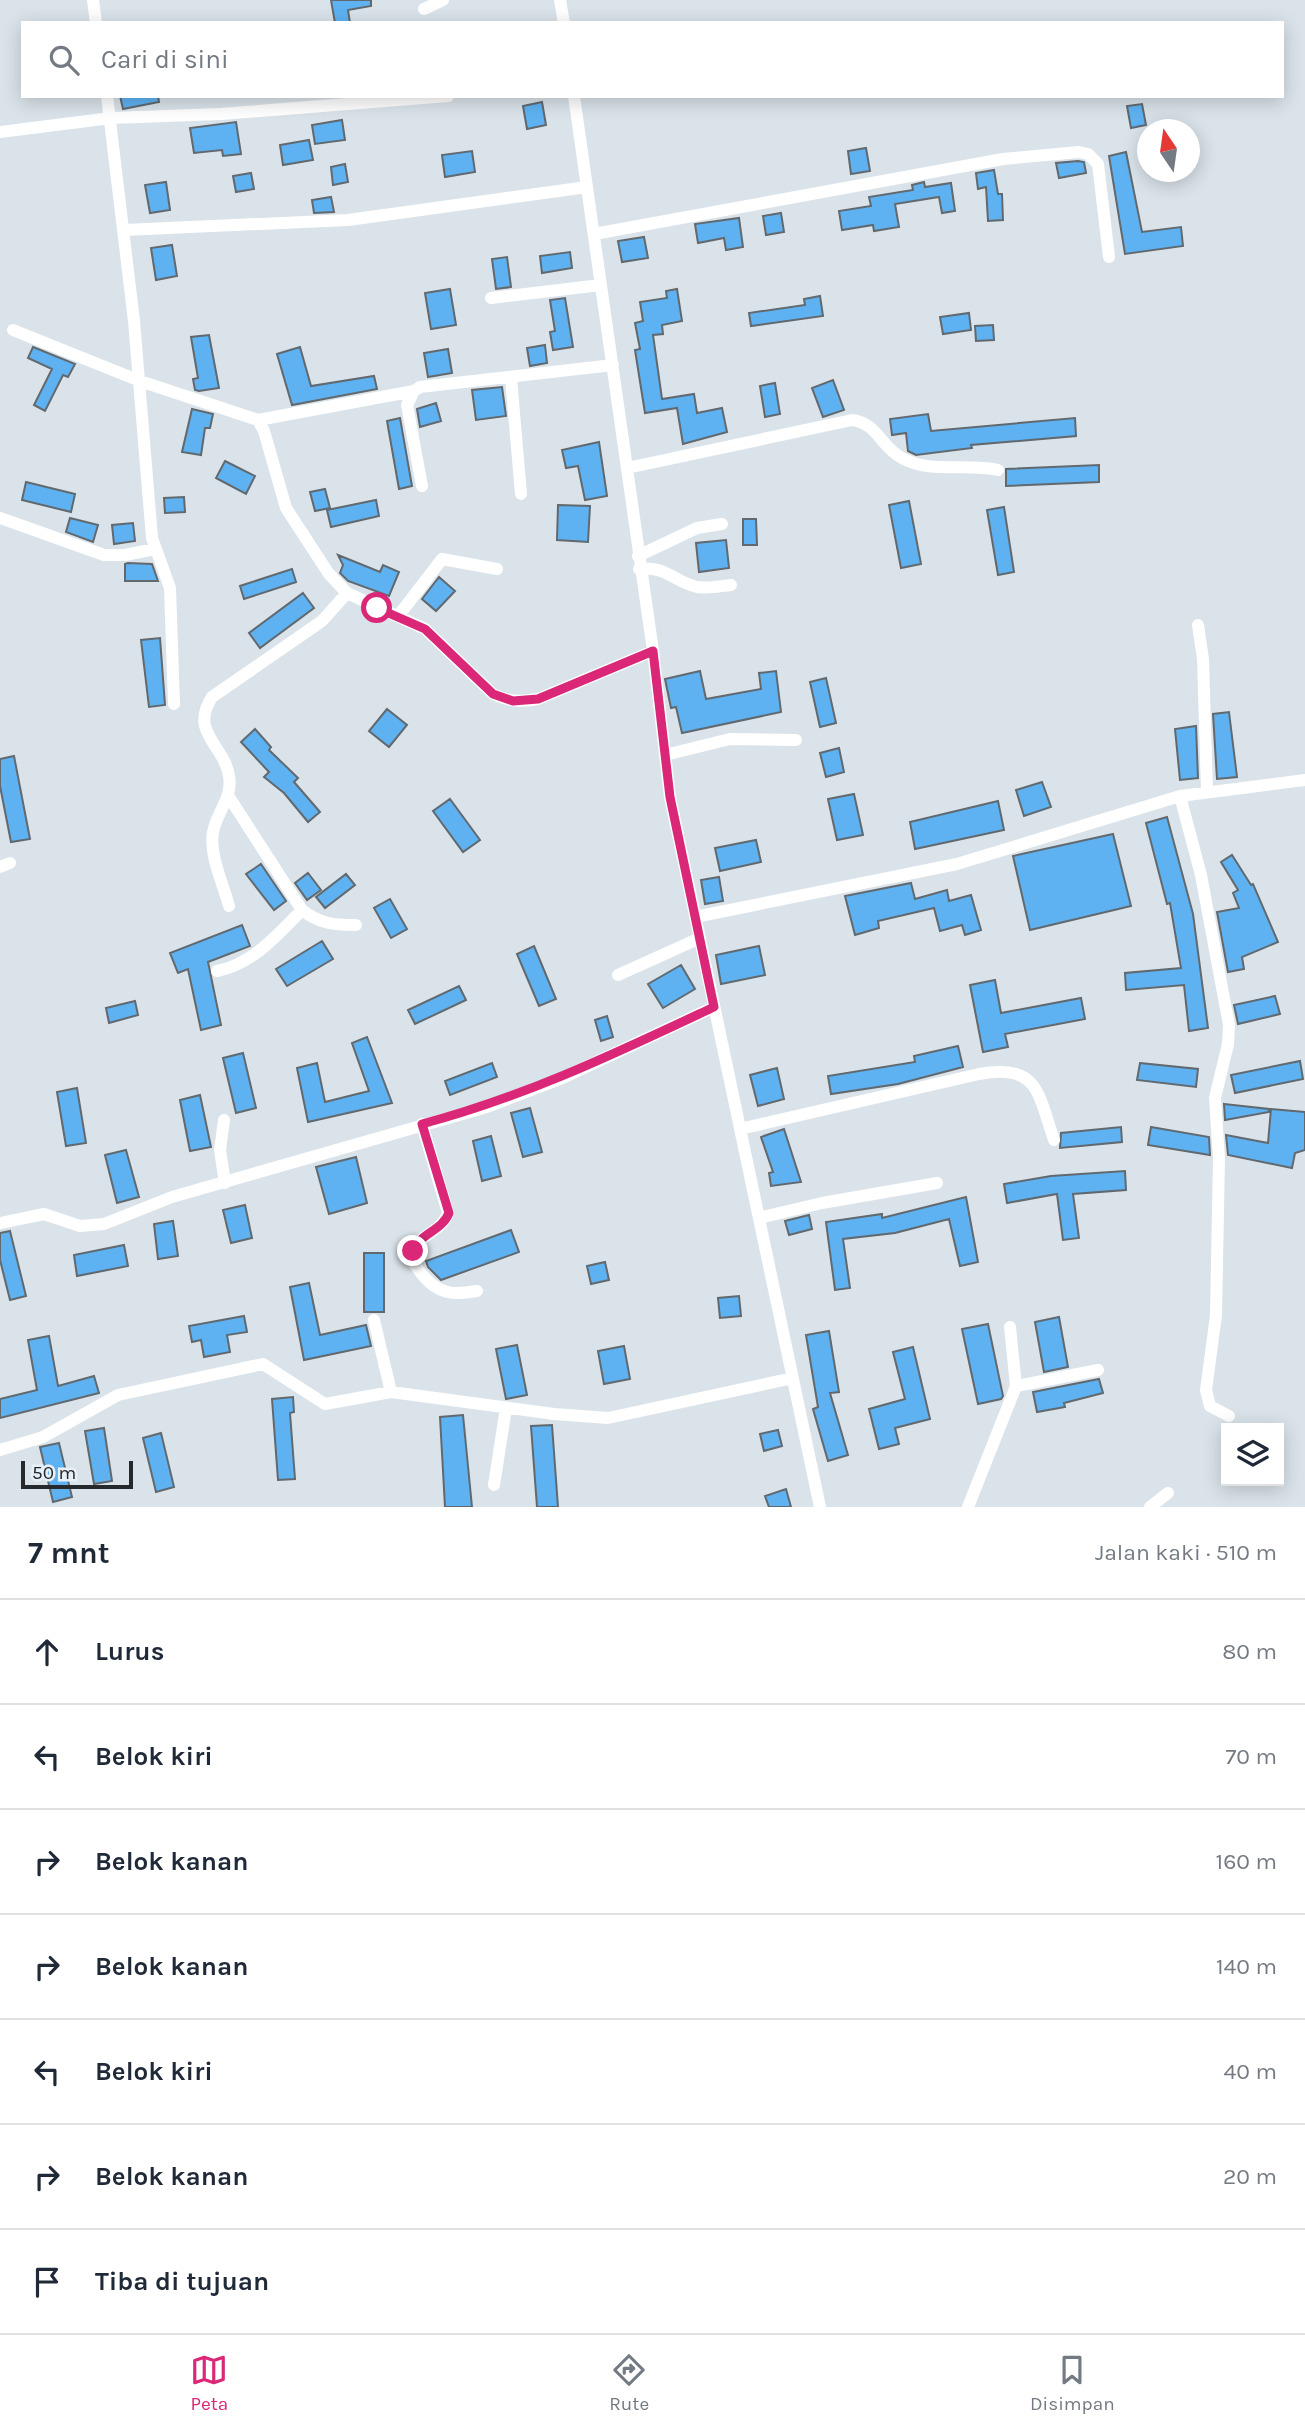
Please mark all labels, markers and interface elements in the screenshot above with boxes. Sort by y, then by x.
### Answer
search box [21,21,1284,98]
icon: search [45,41,83,79]
text: Cari di sini [101,44,229,75]
north arrow [1137,119,1200,182]
route start [361,592,392,623]
route end [397,1235,428,1266]
map controls [1221,1423,1284,1486]
button: layers [1221,1423,1284,1486]
scale bar [21,1458,133,1490]
text: 50 m [32,1462,76,1484]
text: 7 mnt [28,1535,110,1571]
text: Jalan kaki · 510 m [1095,1539,1277,1566]
icon: ahead [28,1633,66,1671]
text: Lurus [95,1636,164,1667]
text: 80 m [1222,1638,1277,1665]
icon: left [28,1738,66,1776]
text: Belok kiri [95,1741,213,1772]
text: 70 m [1226,1743,1277,1770]
icon: right [28,1843,66,1881]
text: Belok kanan [95,1846,248,1877]
text: 160 m [1216,1848,1277,1875]
icon: right [28,1948,66,1986]
text: Belok kanan [95,1951,248,1982]
text: 140 m [1216,1953,1277,1980]
icon: left [28,2053,66,2091]
text: Belok kiri [95,2056,213,2087]
text: 40 m [1224,2058,1277,2085]
icon: right [28,2158,66,2196]
text: Belok kanan [95,2161,248,2192]
text: 20 m [1223,2163,1277,2190]
icon: arrive [28,2263,66,2301]
text: Tiba di tujuan [95,2266,269,2297]
tab: Peta [190,2351,228,2415]
tab: Rute [609,2351,649,2415]
tab: Disimpan [1030,2351,1115,2415]

